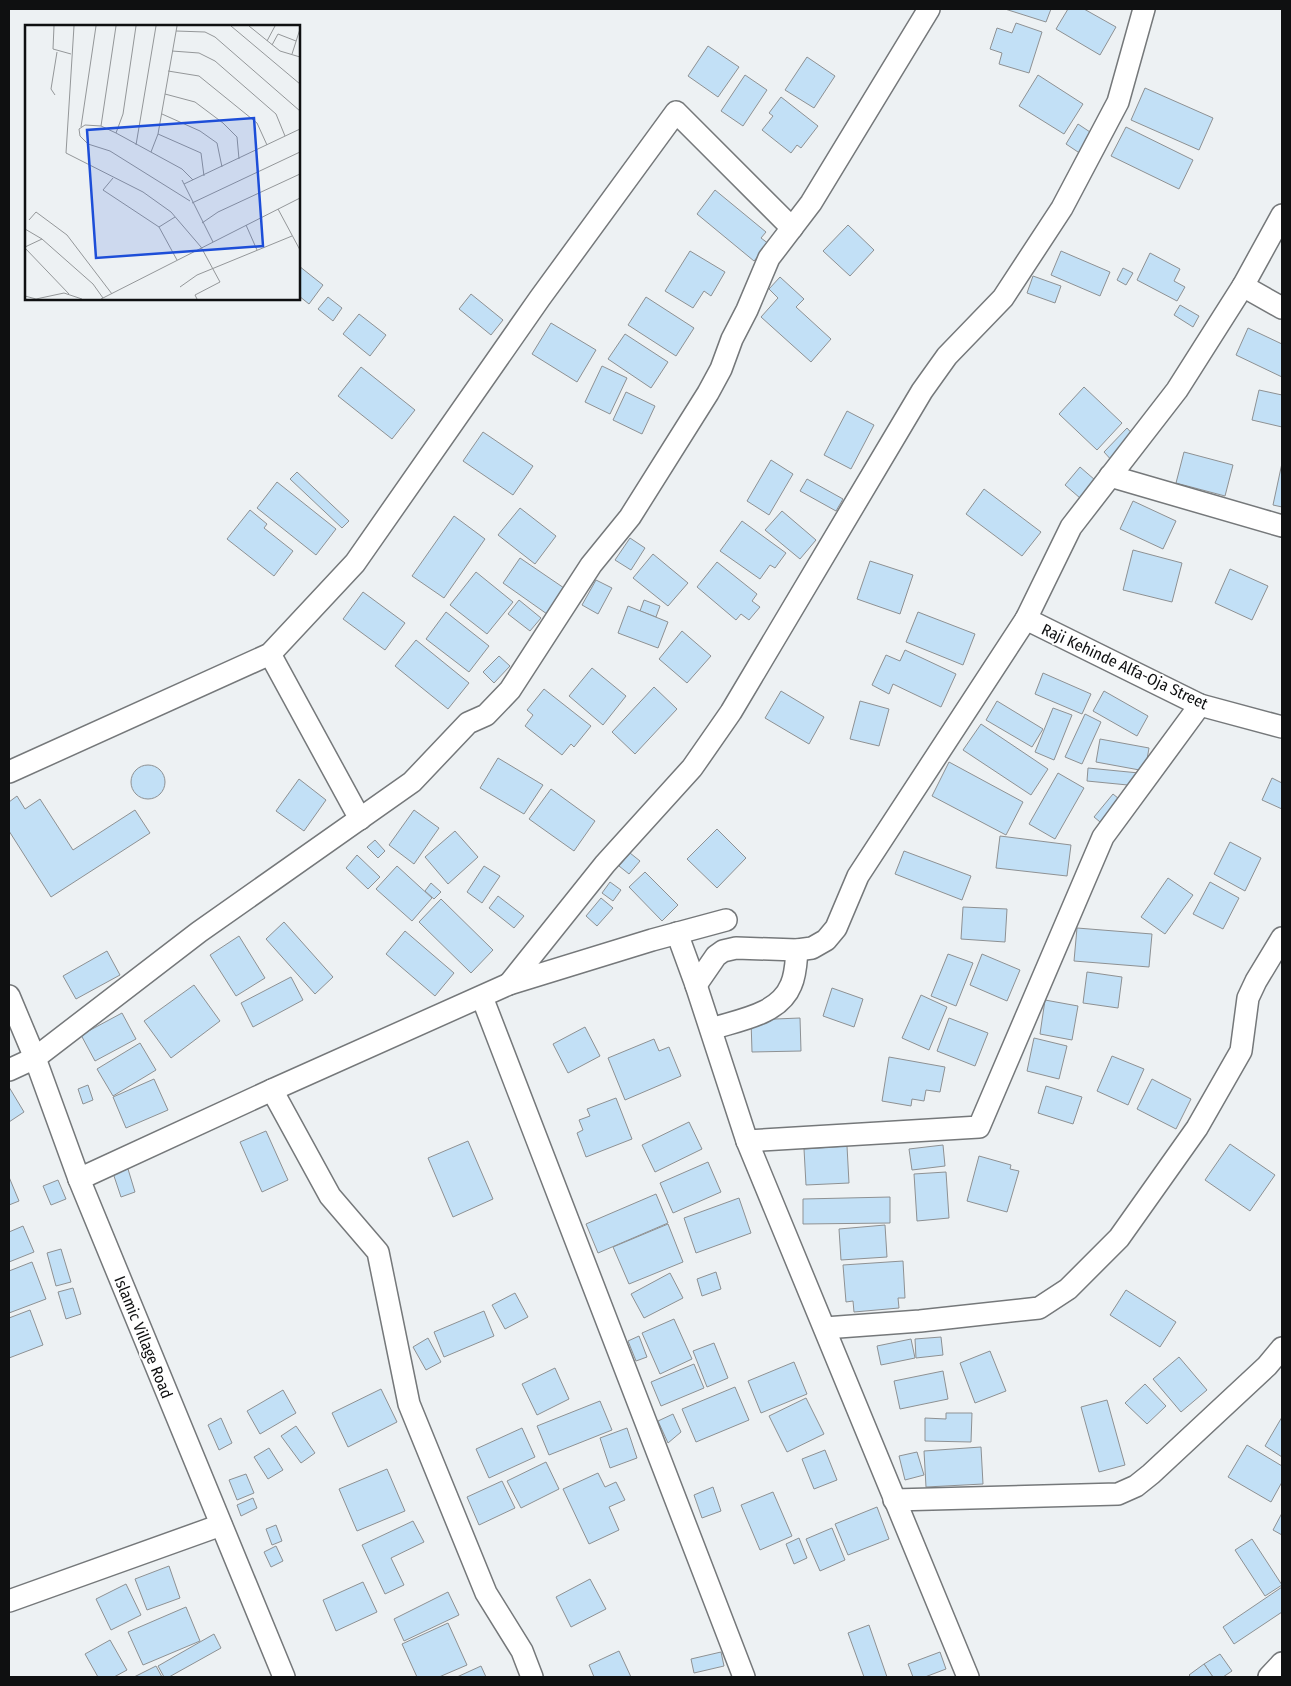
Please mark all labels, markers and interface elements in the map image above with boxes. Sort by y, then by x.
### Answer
inset map [25,25,300,300]
street label: Raji Kehinde Alfa-Oja Street [1039,620,1212,714]
street label: Islamic Village Road [110,1273,177,1401]

